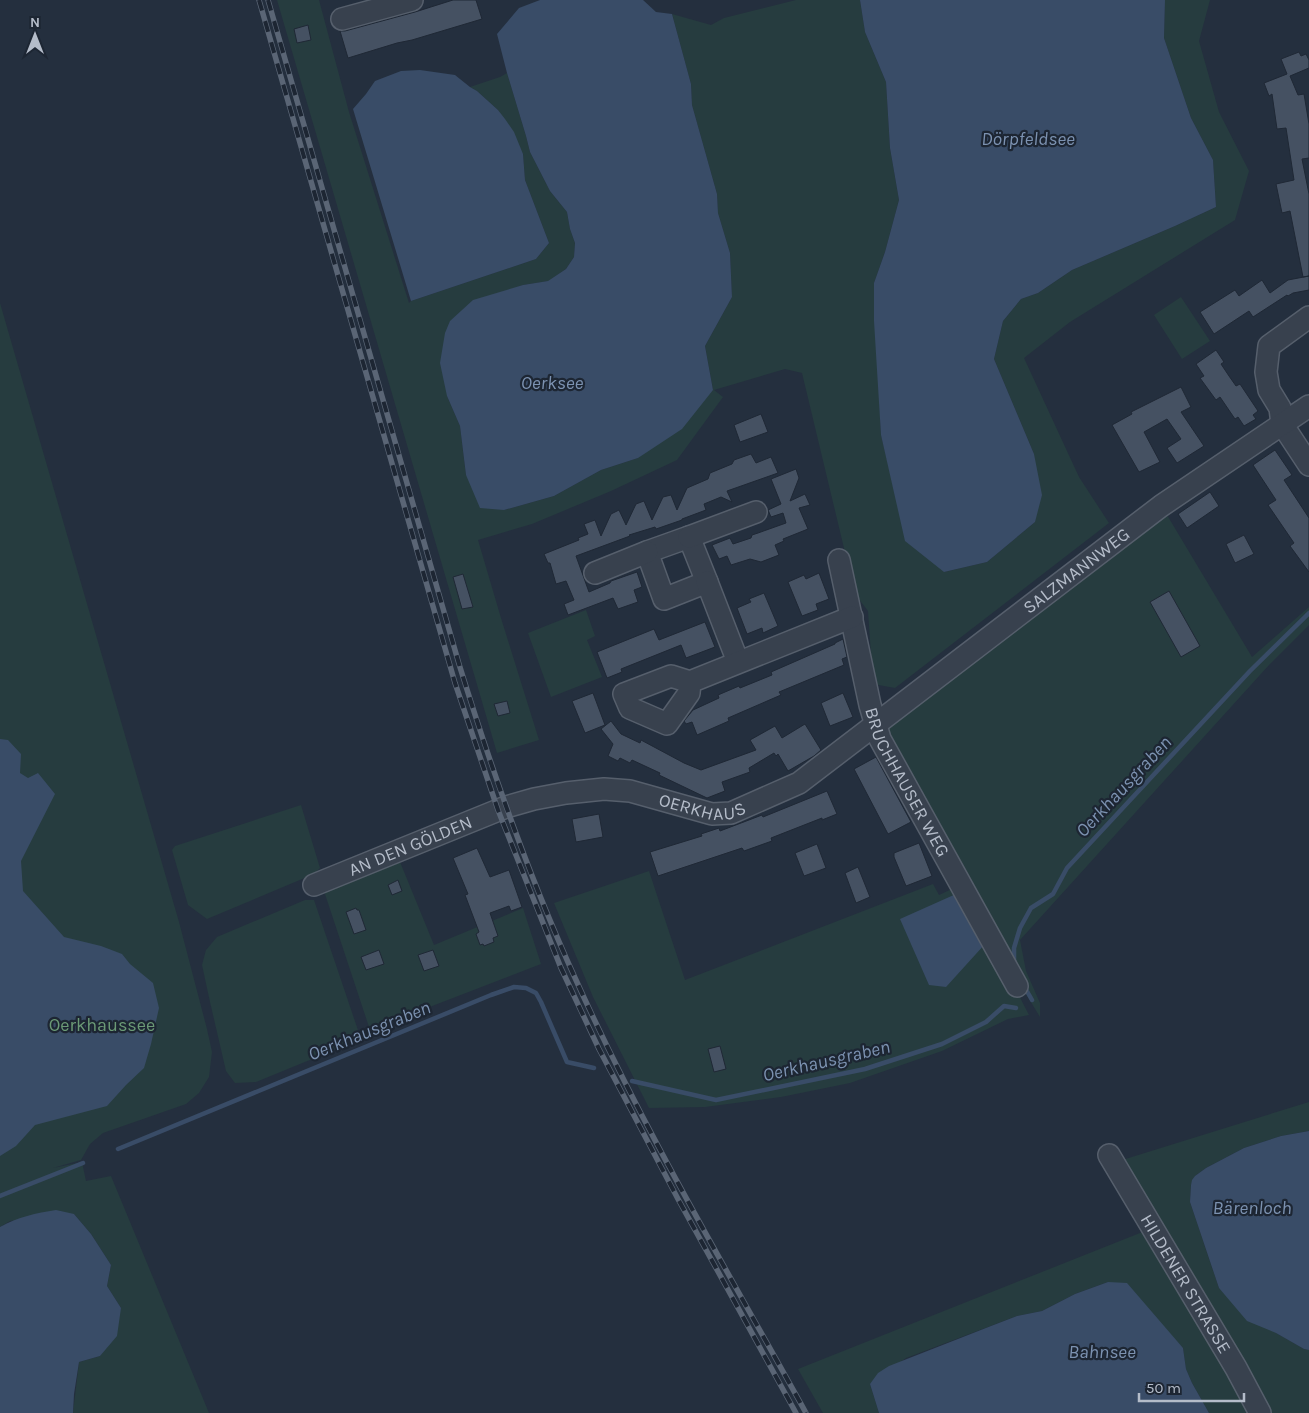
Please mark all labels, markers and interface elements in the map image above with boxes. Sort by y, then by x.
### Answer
north arrow [10,10,60,60]
text: N [30,14,40,31]
water label: Dörpfeldsee [981,128,1075,150]
water label: Oerksee [521,372,583,394]
street label: SALZMANNWEG [1019,523,1134,618]
street label: BRUCHHAUSER WEG [860,705,954,861]
water label: Oerkhausgraben [1071,732,1176,842]
street label: OERKHAUS [656,789,749,825]
street label: AN DEN GÖLDEN [345,811,475,881]
water label: Oerkhausgraben [305,996,434,1065]
park label: Oerkhaussee [49,1014,155,1036]
water label: Oerkhausgraben [760,1036,892,1086]
water label: Bärenloch [1212,1197,1292,1219]
street label: HILDENER STRASSE [1136,1210,1236,1358]
water label: Bahnsee [1068,1341,1136,1363]
scale bar [1139,1370,1244,1402]
text: 50 m [1146,1379,1181,1397]

